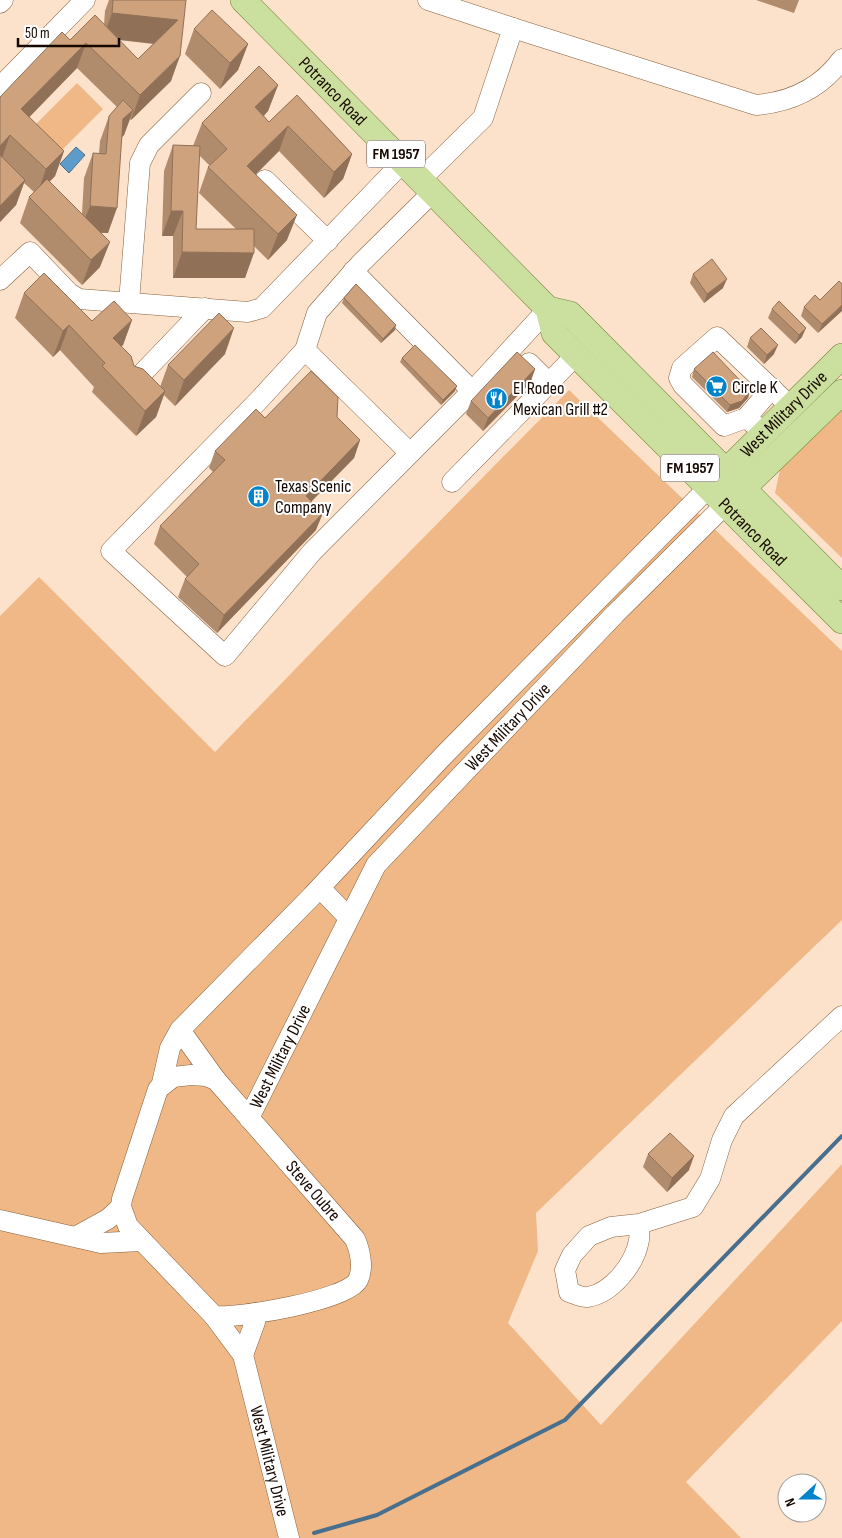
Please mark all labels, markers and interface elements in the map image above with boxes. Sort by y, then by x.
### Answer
scale bar [18,15,119,47]
text: 50 m [25,24,50,43]
street label: Potranco Road [295,53,371,130]
road number: FM 1957 [367,140,425,168]
street label: West Military Drive [736,367,831,461]
supermarket icon: Circle K [704,375,728,399]
place label: Circle K [732,377,779,398]
place label: El Rodeo Mexican Grill #2 [513,378,608,420]
restaurant icon: El Rodeo Mexican Grill #2 [485,386,509,410]
road number: FM 1957 [661,454,719,482]
place label: Texas Scenic Company [275,476,351,518]
building icon: Texas Scenic Company [247,484,271,508]
street label: Potranco Road [714,493,791,570]
street label: West Military Drive [461,678,554,775]
street label: West Military Drive [245,1001,315,1112]
street label: Steve Oubre [281,1157,345,1225]
street label: West Military Drive [246,1403,294,1519]
north arrow [777,1473,827,1523]
text: N [781,1496,800,1509]

